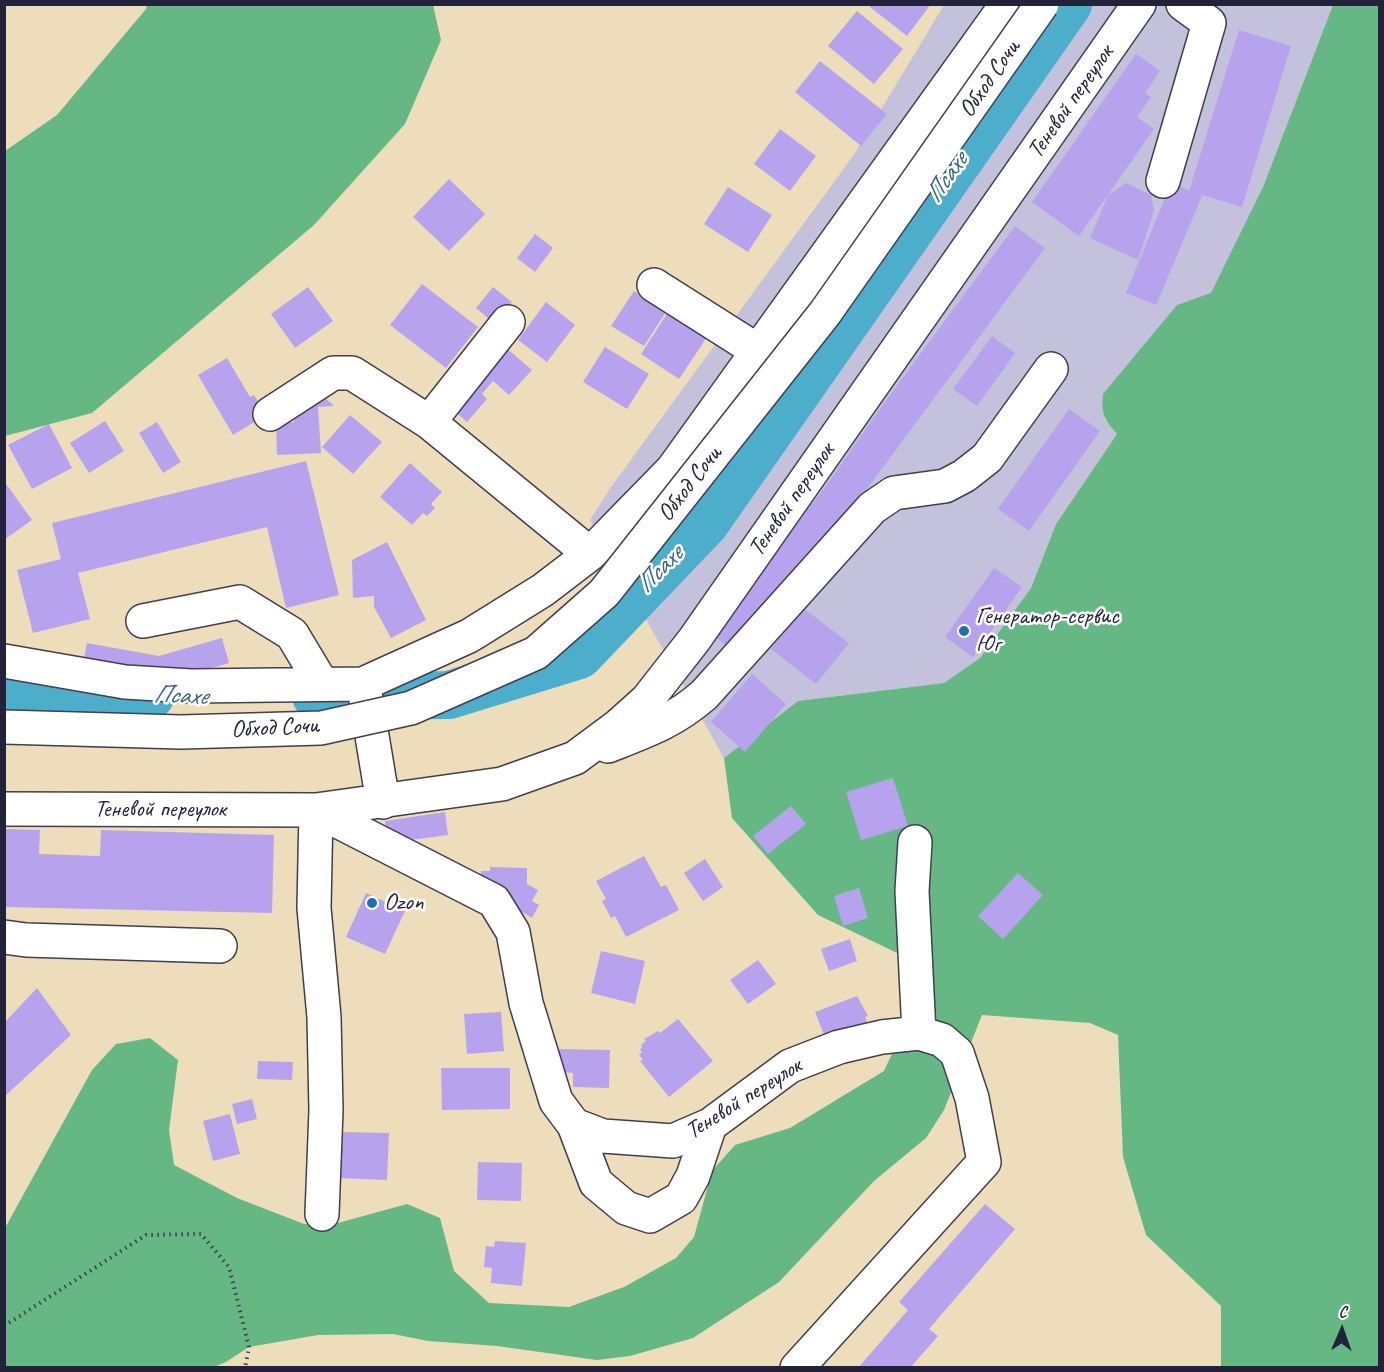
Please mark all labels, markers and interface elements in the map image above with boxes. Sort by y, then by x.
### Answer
street label: Обход Сочи [953,35,1027,123]
street label: Теневой переулок [1021,40,1121,164]
water label: Псахе [919,147,975,209]
street label: Теневой переулок [742,438,842,562]
street label: Обход Сочи [652,441,728,527]
water label: Псахе [630,540,690,600]
place label: Генератор-сервис Юг [976,603,1119,659]
marker: Генератор-сервис Юг [957,624,971,638]
water label: Псахе [153,679,207,713]
street label: Обход Сочи [230,711,320,745]
street label: Теневой переулок [94,796,226,824]
place label: Ozon [384,889,423,917]
marker: Ozon [365,896,379,910]
street label: Теневой переулок [681,1052,807,1146]
north arrow [1312,1300,1372,1360]
text: С [1338,1302,1347,1322]

